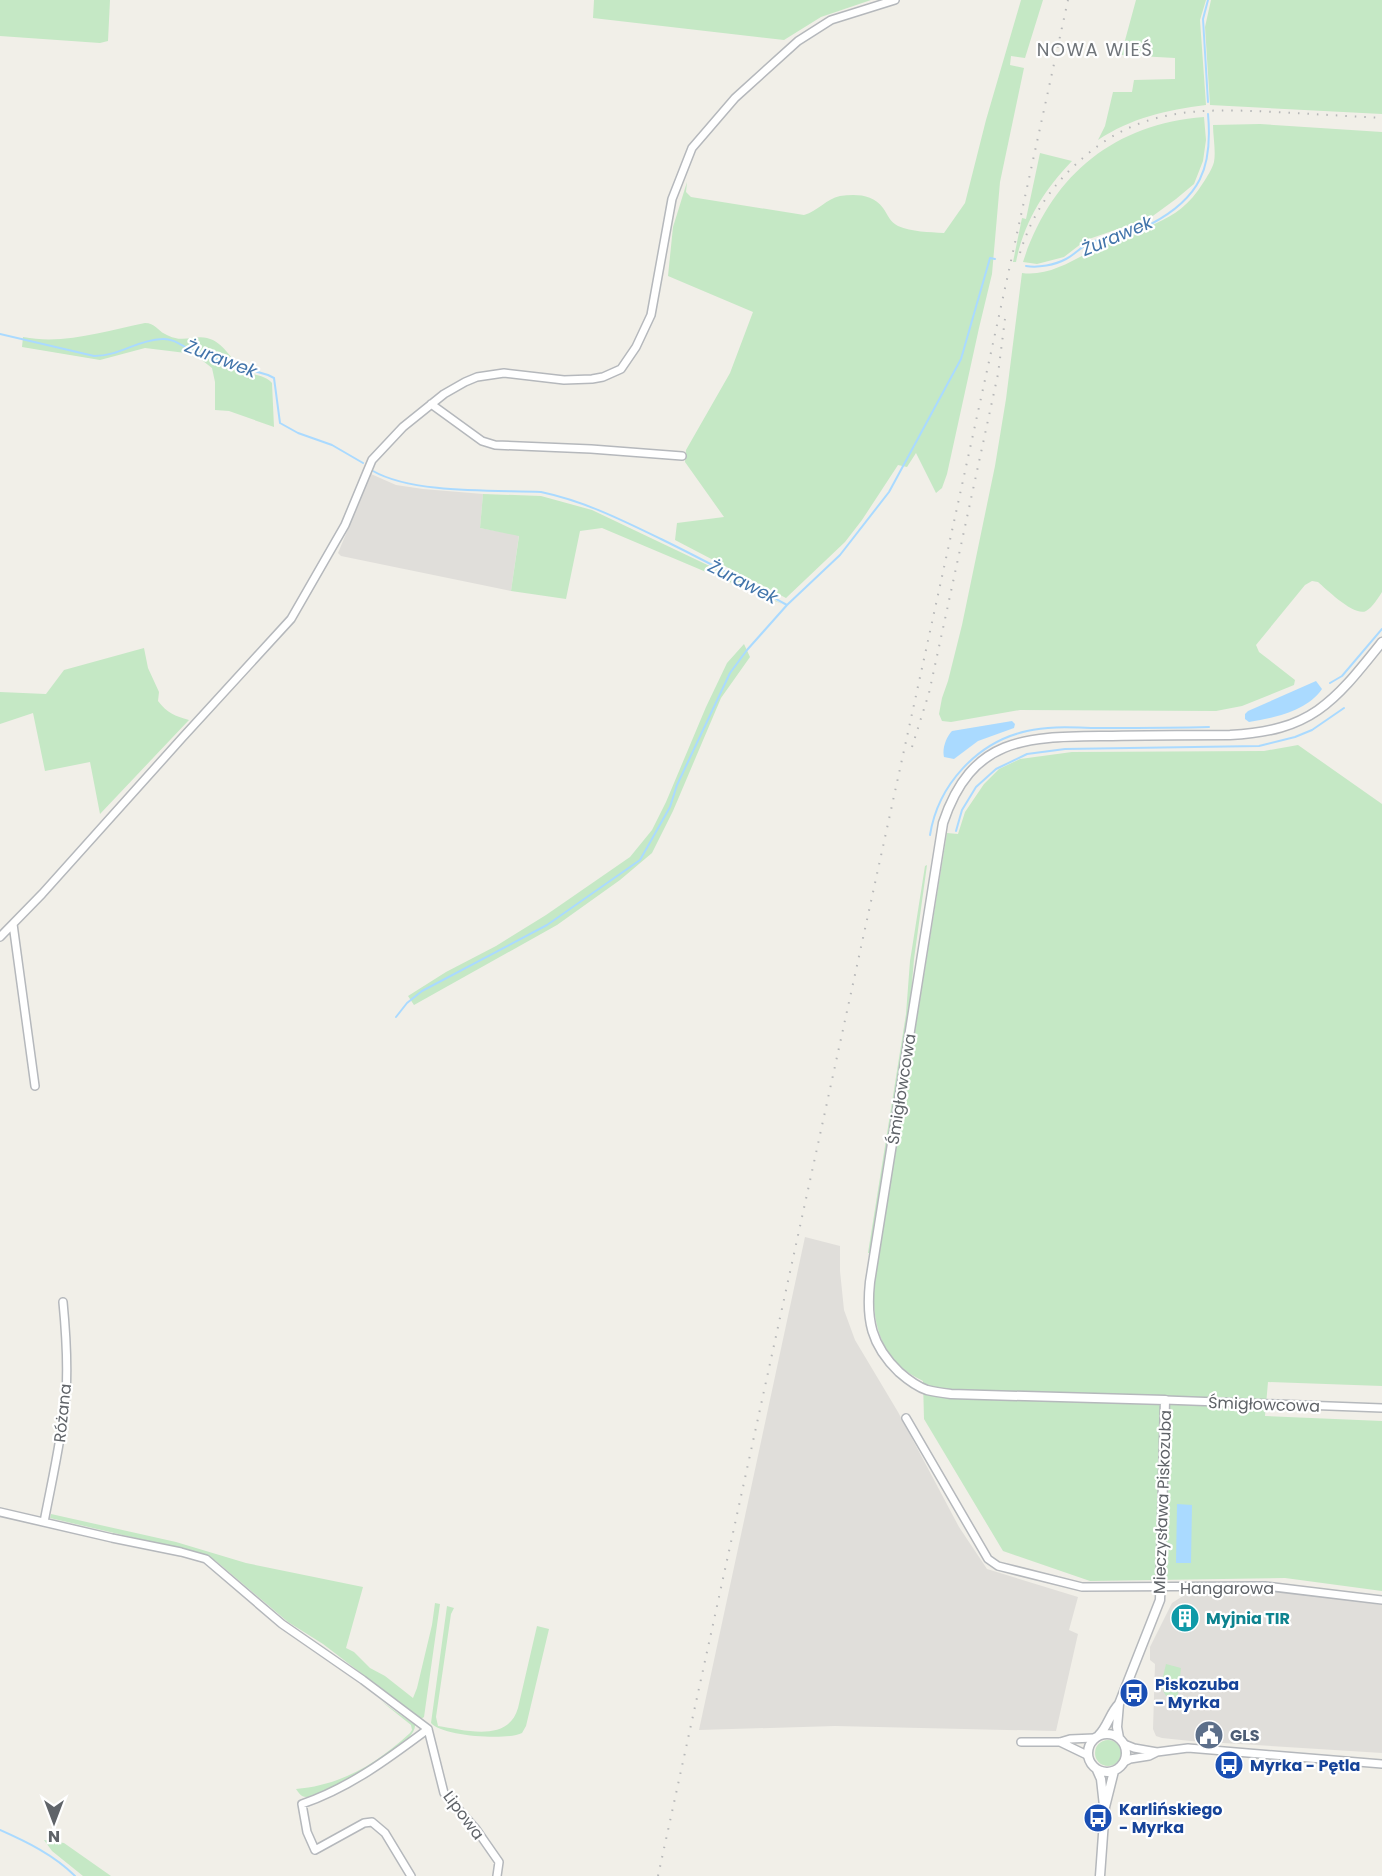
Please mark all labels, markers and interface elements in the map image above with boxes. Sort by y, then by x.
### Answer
district label: NOWA WIEŚ [1037,37,1153,62]
water label: Żurawek [1076,209,1157,262]
water label: Żurawek [181,333,261,384]
water label: Żurawek [703,553,783,610]
street label: Śmigłowcowa [881,1032,922,1146]
street label: Różana [48,1382,77,1444]
street label: Śmigłowcowa [1208,1391,1320,1418]
street label: Mieczysława Piskozuba [1148,1410,1177,1594]
street label: Hangarowa [1180,1577,1274,1600]
building icon: Myjnia TIR [1169,1602,1201,1634]
place label: Myjnia TIR [1206,1607,1290,1630]
place label: Piskozuba - Myrka [1155,1673,1239,1714]
bus stop icon: Piskozuba - Myrka [1118,1677,1150,1709]
public building icon: GLS [1193,1719,1225,1751]
place label: GLS [1230,1724,1260,1747]
bus stop icon: Myrka - Pętla [1213,1749,1245,1781]
place label: Myrka - Pętla [1250,1754,1360,1777]
street label: Lipowa [438,1786,490,1845]
north arrow [24,1792,84,1852]
place label: Karlińskiego - Myrka [1119,1798,1223,1839]
bus stop icon: Karlińskiego - Myrka [1082,1802,1114,1834]
text: N [48,1825,60,1848]

